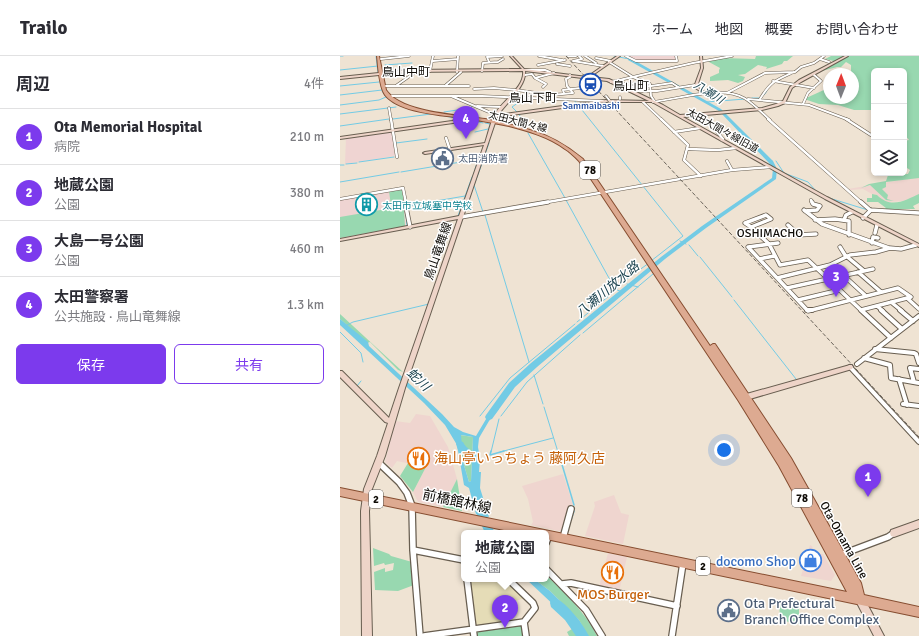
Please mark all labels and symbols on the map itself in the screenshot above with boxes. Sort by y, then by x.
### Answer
district label: 鳥山中町 [382,65,430,80]
north arrow [823,68,859,104]
station icon: Sammaibashi [578,72,604,98]
water label: 八瀬川 [691,78,727,107]
district label: 鳥山町 [613,79,649,94]
district label: 鳥山下町 [509,91,557,106]
place label: Sammaibashi [562,100,620,112]
pin: 4 [453,106,479,139]
street label: 太田大間々線旧道 [685,106,760,156]
street label: 太田大間々線 [487,109,548,135]
public building icon: 太田消防署 [429,145,455,171]
place label: 太田消防署 [458,153,508,165]
road number: 78 [580,161,600,179]
building icon: 太田市立城塞中学校 [354,192,380,218]
place label: 太田市立城塞中学校 [382,200,472,212]
street label: 鳥山竜舞線 [422,220,455,282]
district label: OSHIMACHO [737,226,803,241]
water label: 八瀬川放水路 [573,258,643,321]
pin: 3 [823,264,849,297]
water label: 蛇川 [403,365,435,396]
your location [714,440,734,460]
restaurant icon: 海山亭いっちょう 藤阿久店 [405,445,431,471]
place label: 海山亭いっちょう 藤阿久店 [434,450,605,467]
pin: 1 [855,464,881,497]
street label: 前橋館林線 [421,486,493,517]
road number: 78 [792,489,812,507]
road number: 2 [369,490,383,508]
street label: Ota-Omama Line [816,499,871,582]
shop icon: docomo Shop [798,548,824,574]
place label: docomo Shop [716,553,796,570]
road number: 2 [696,557,710,575]
restaurant icon: MOS Burger [600,559,626,585]
place label: MOS Burger [577,586,650,603]
pin: 2 [492,595,518,628]
place label: Ota Prefectural Branch Office Complex [744,595,880,628]
public building icon: Ota Prefectural Branch Office Complex [715,598,741,624]

